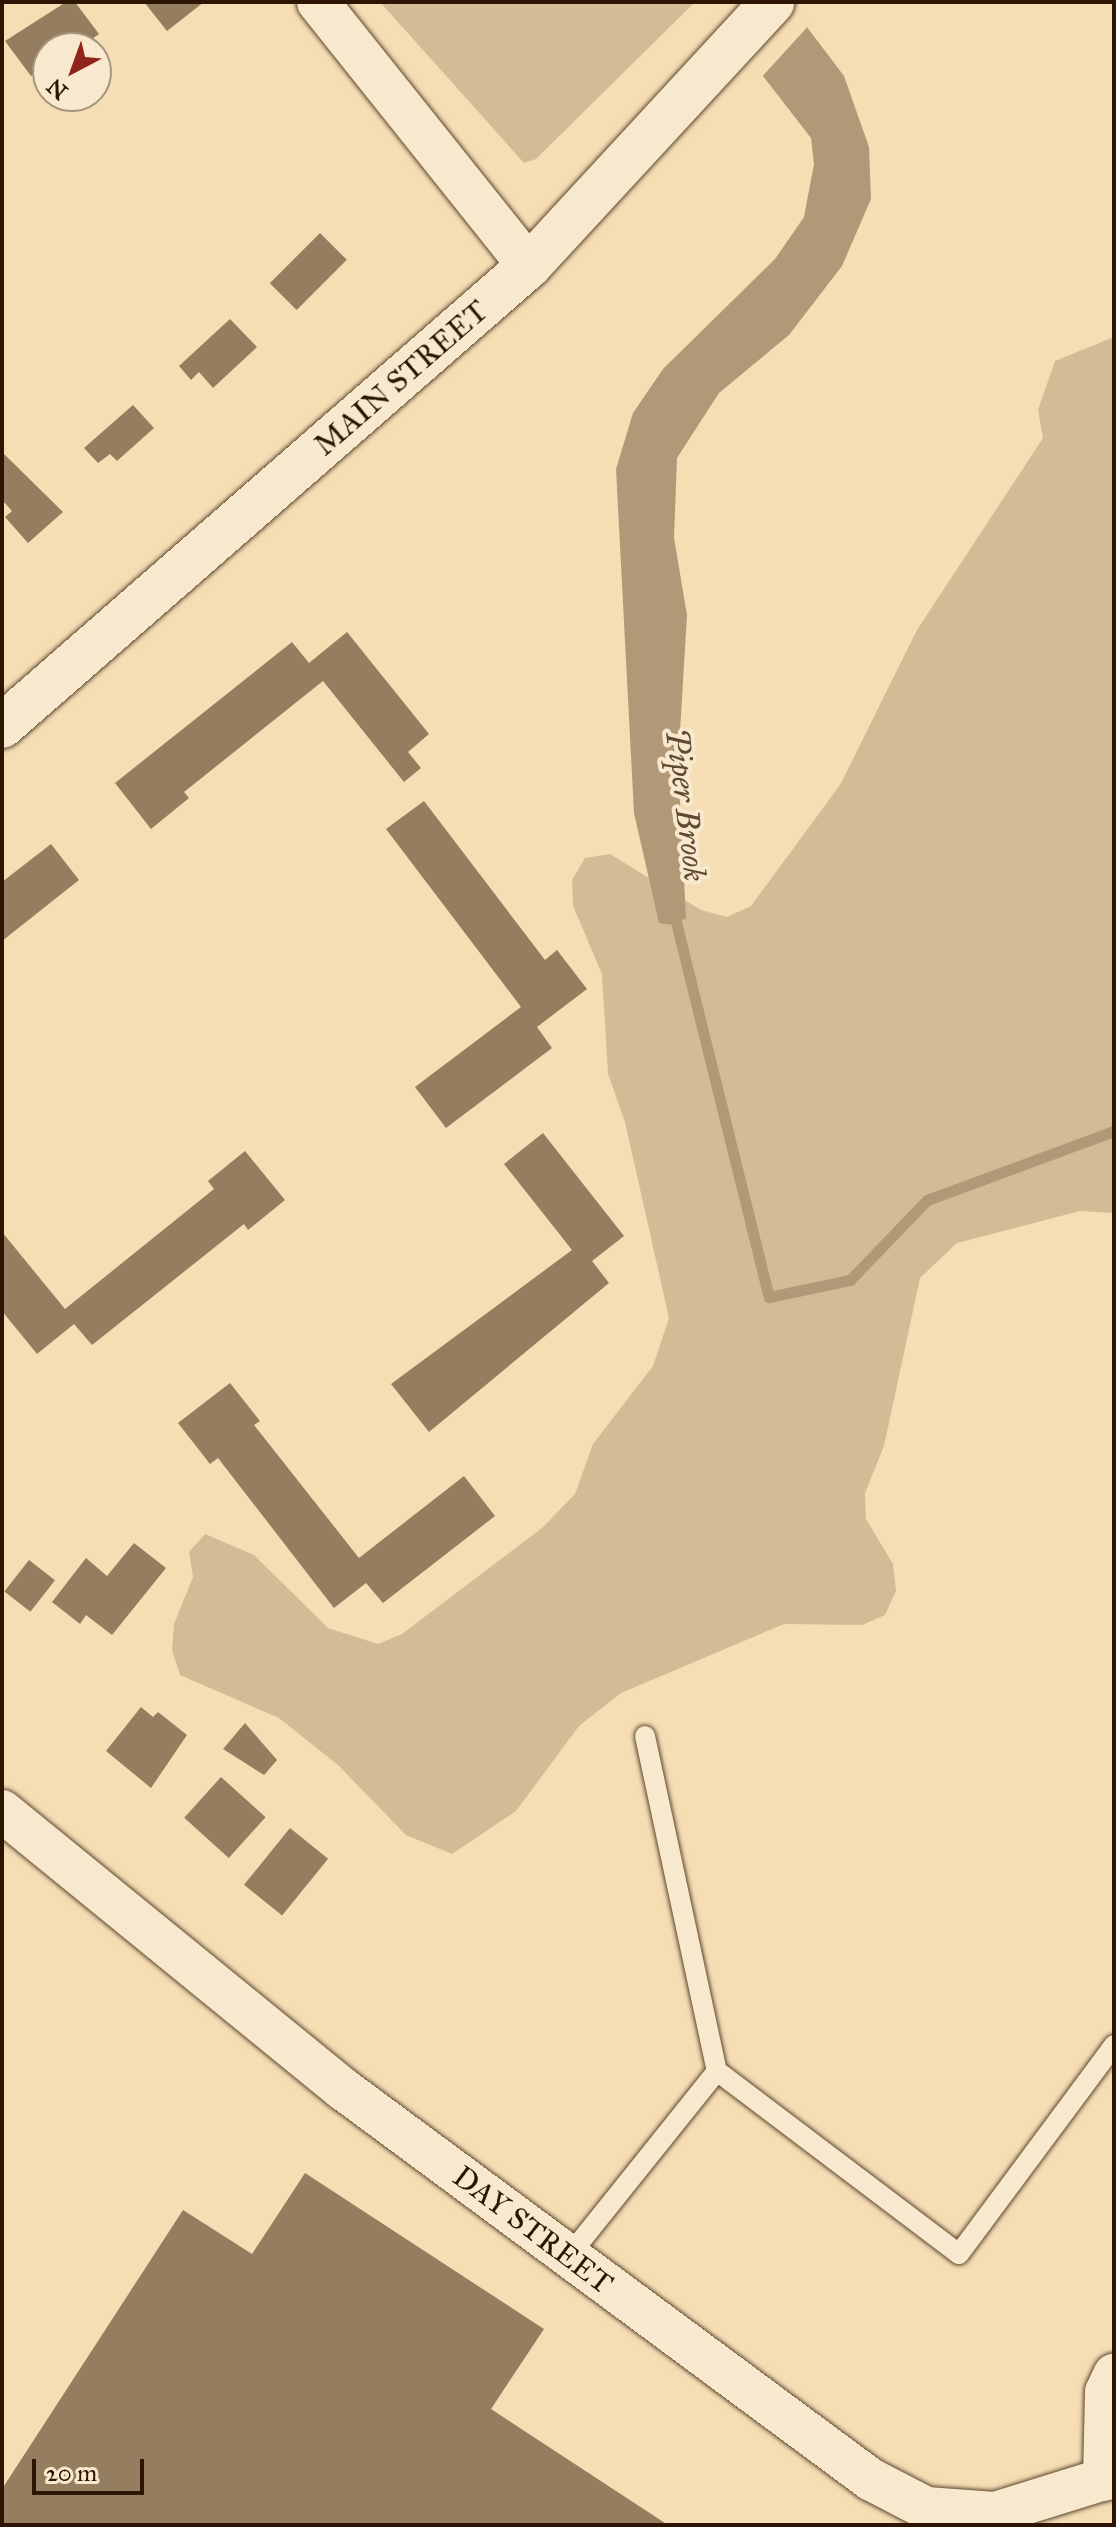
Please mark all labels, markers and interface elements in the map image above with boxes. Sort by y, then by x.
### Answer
north arrow [32,32,112,112]
text: N [41,73,73,105]
street label: MAIN STREET [307,293,495,463]
water label: Piper Brook [657,726,713,884]
street label: DAY STREET [446,2158,620,2302]
scale bar [36,2443,148,2493]
text: 20 m [46,2458,97,2488]

